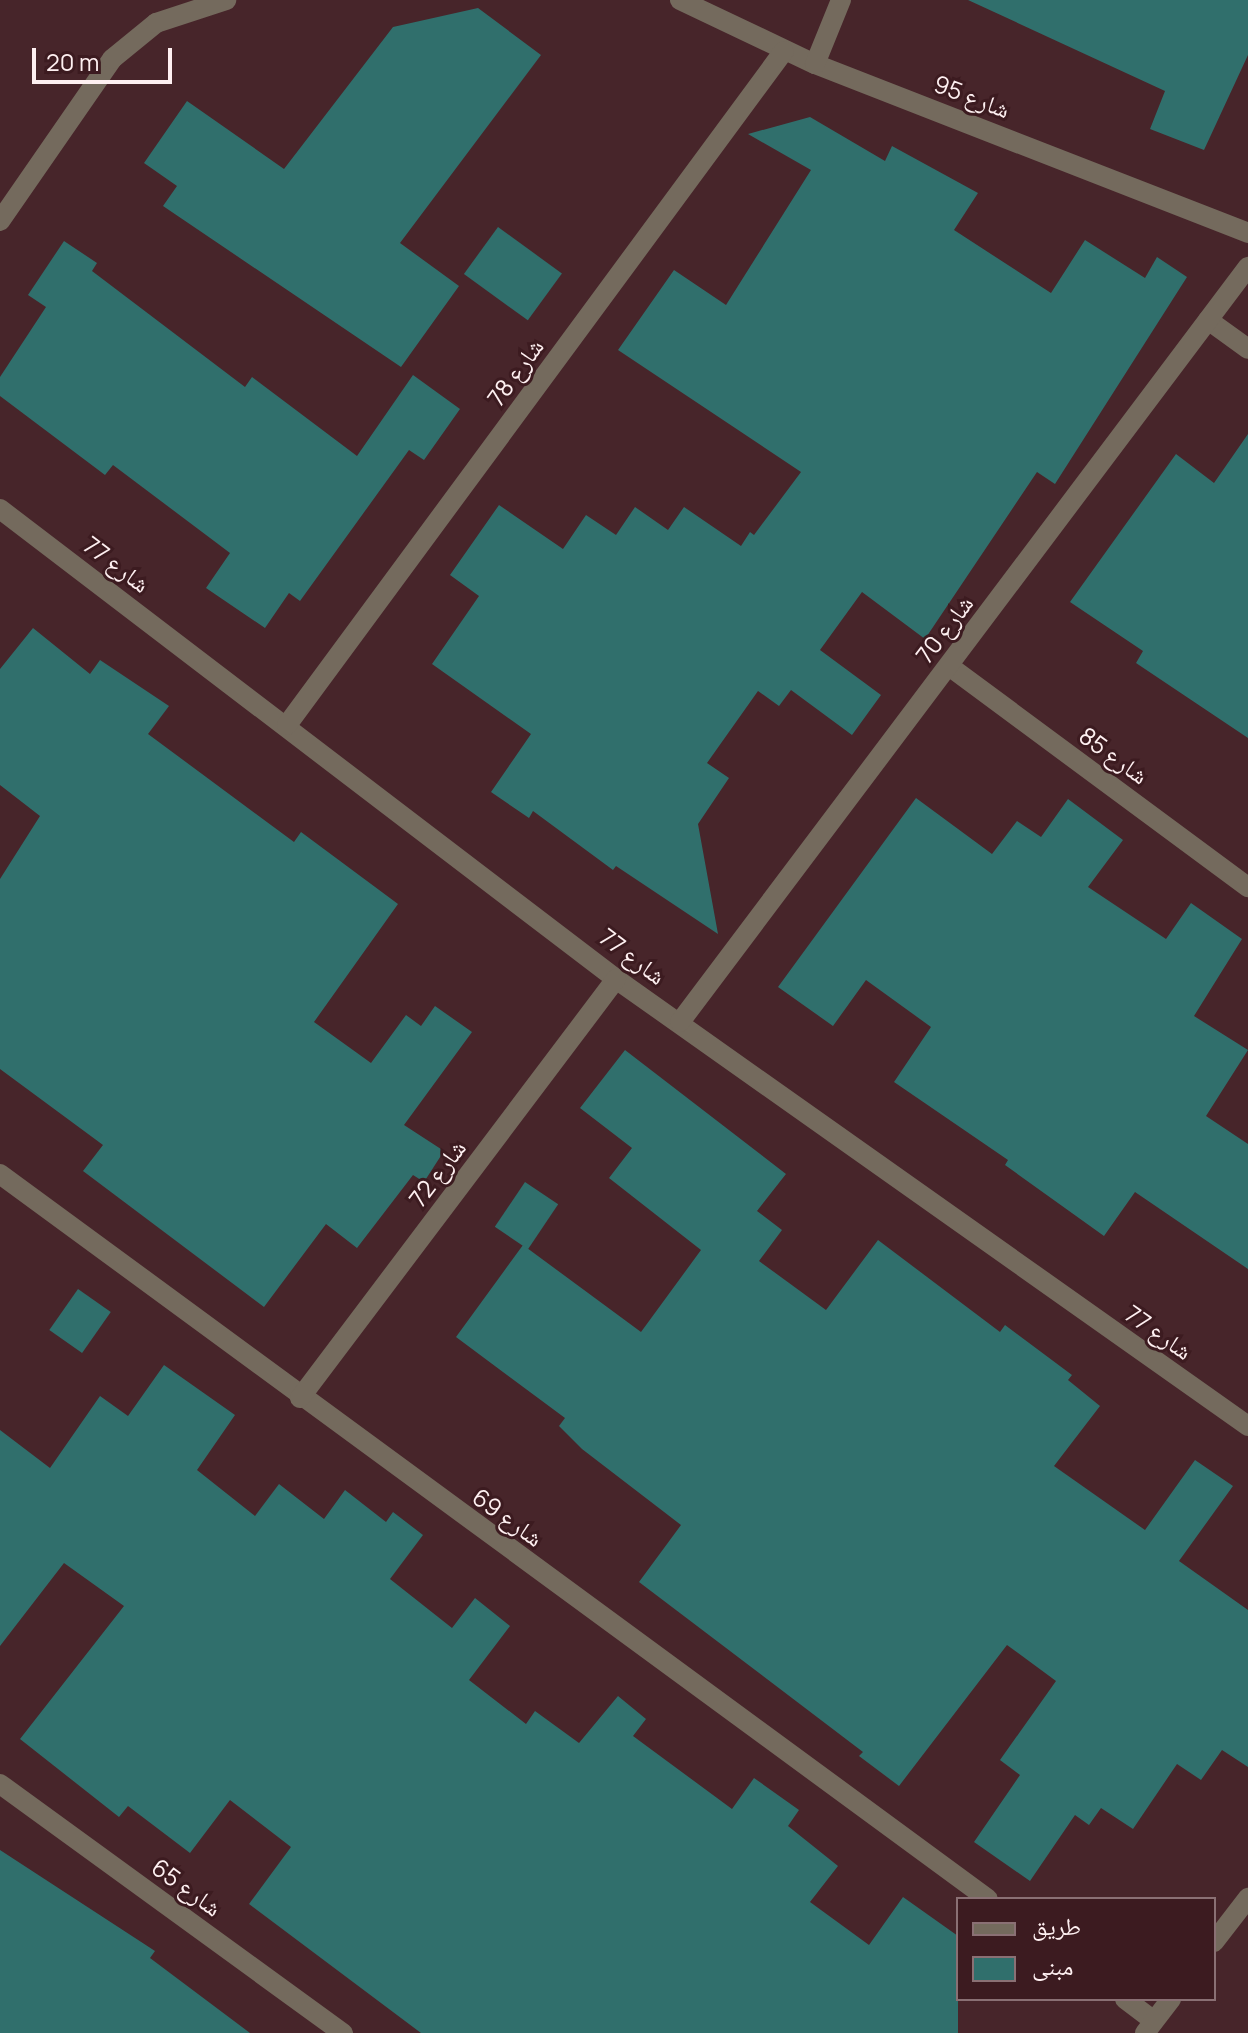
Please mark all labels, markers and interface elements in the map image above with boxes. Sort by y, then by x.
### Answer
scale bar [36,32,176,82]
text: 20 m [46,45,99,78]
street label: شارع 95 [930,68,1014,124]
street label: شارع 78 [481,333,549,411]
street label: شارع 77 [78,530,156,598]
street label: شارع 70 [909,590,979,668]
street label: شارع 85 [1074,720,1154,790]
street label: شارع 77 [594,922,672,990]
street label: شارع 72 [403,1134,471,1212]
street label: شارع 77 [1120,1299,1198,1365]
street label: شارع 69 [467,1482,549,1552]
street label: شارع 65 [147,1852,227,1922]
legend [956,1897,1216,2001]
text: طريق [1032,1909,1081,1942]
text: مبنى [1032,1949,1073,1982]

